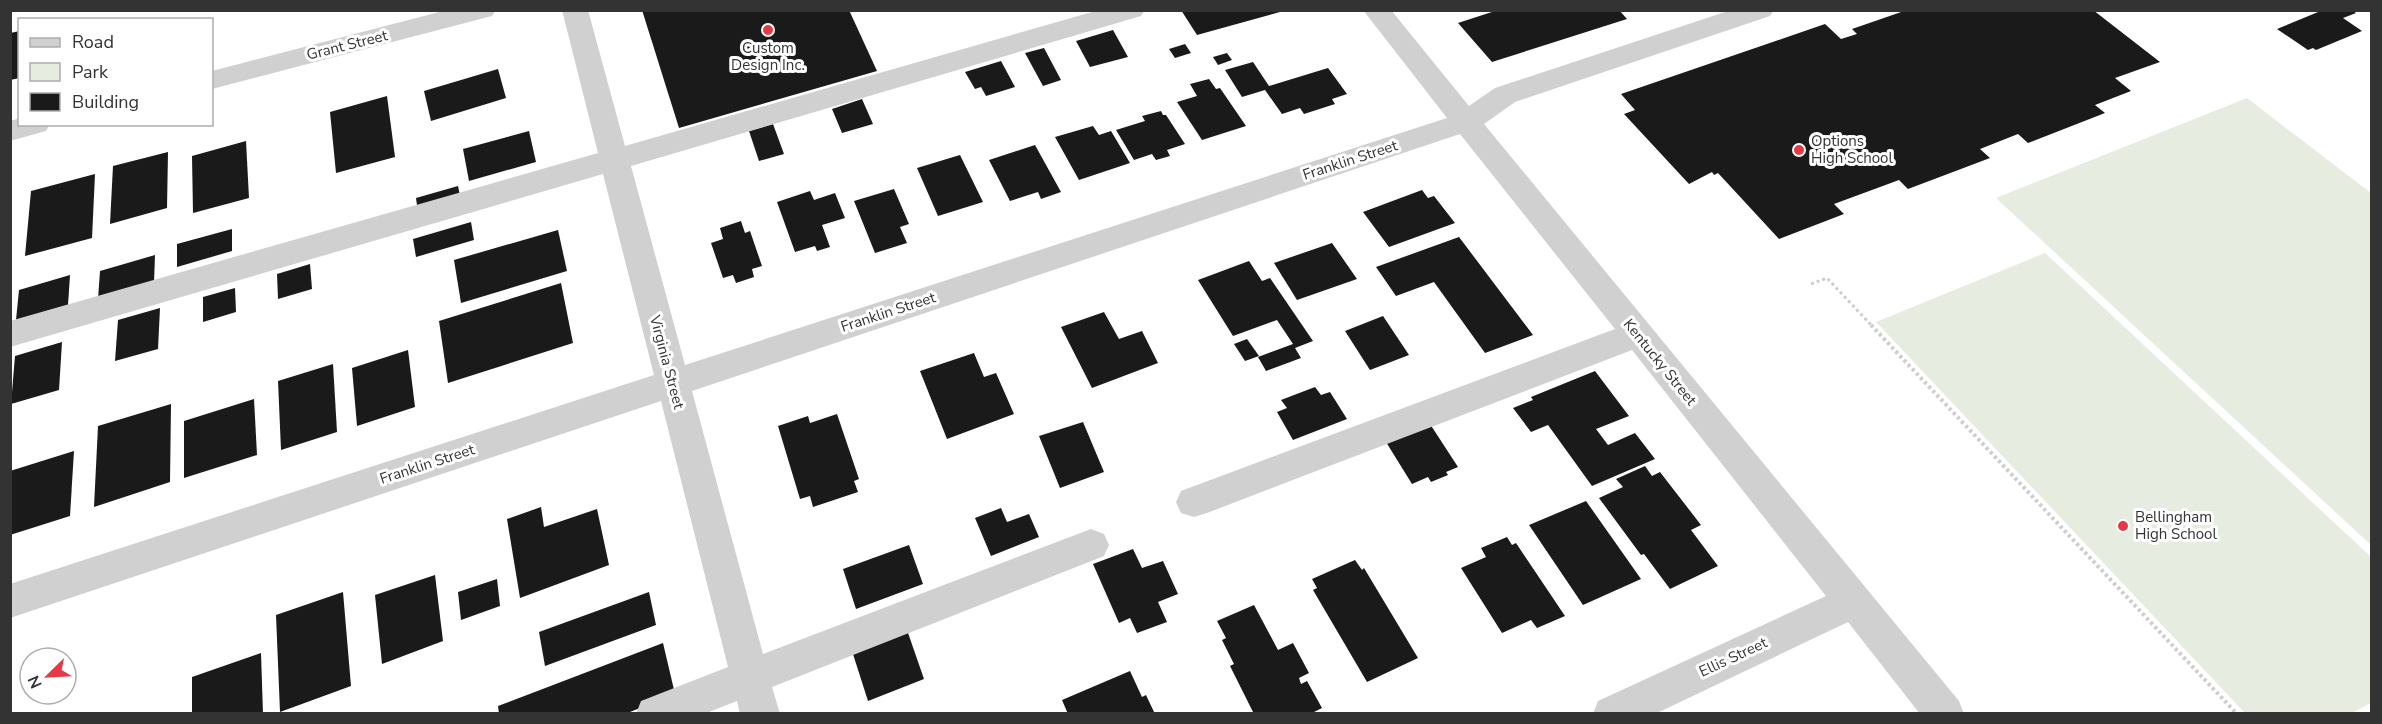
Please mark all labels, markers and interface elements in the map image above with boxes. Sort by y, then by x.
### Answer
legend [18,18,213,126]
marker: Custom Design Inc. [761,23,775,37]
street label: Grant Street [304,25,390,65]
text: Road [72,30,114,54]
place label: Custom Design Inc. [731,38,805,75]
text: Park [72,60,109,84]
text: Building [72,90,139,114]
place label: Options High School [1811,131,1893,168]
street label: Franklin Street [1300,135,1401,185]
marker: Options High School [1792,143,1806,157]
street label: Franklin Street [838,287,939,337]
street label: Virginia Street [645,312,689,412]
street label: Kentucky Street [1619,314,1702,410]
street label: Franklin Street [377,439,478,489]
place label: Bellingham High School [2135,507,2217,544]
marker: Bellingham High School [2116,519,2130,533]
street label: Ellis Street [1696,632,1771,682]
north arrow [18,646,78,706]
text: N [23,672,48,692]

